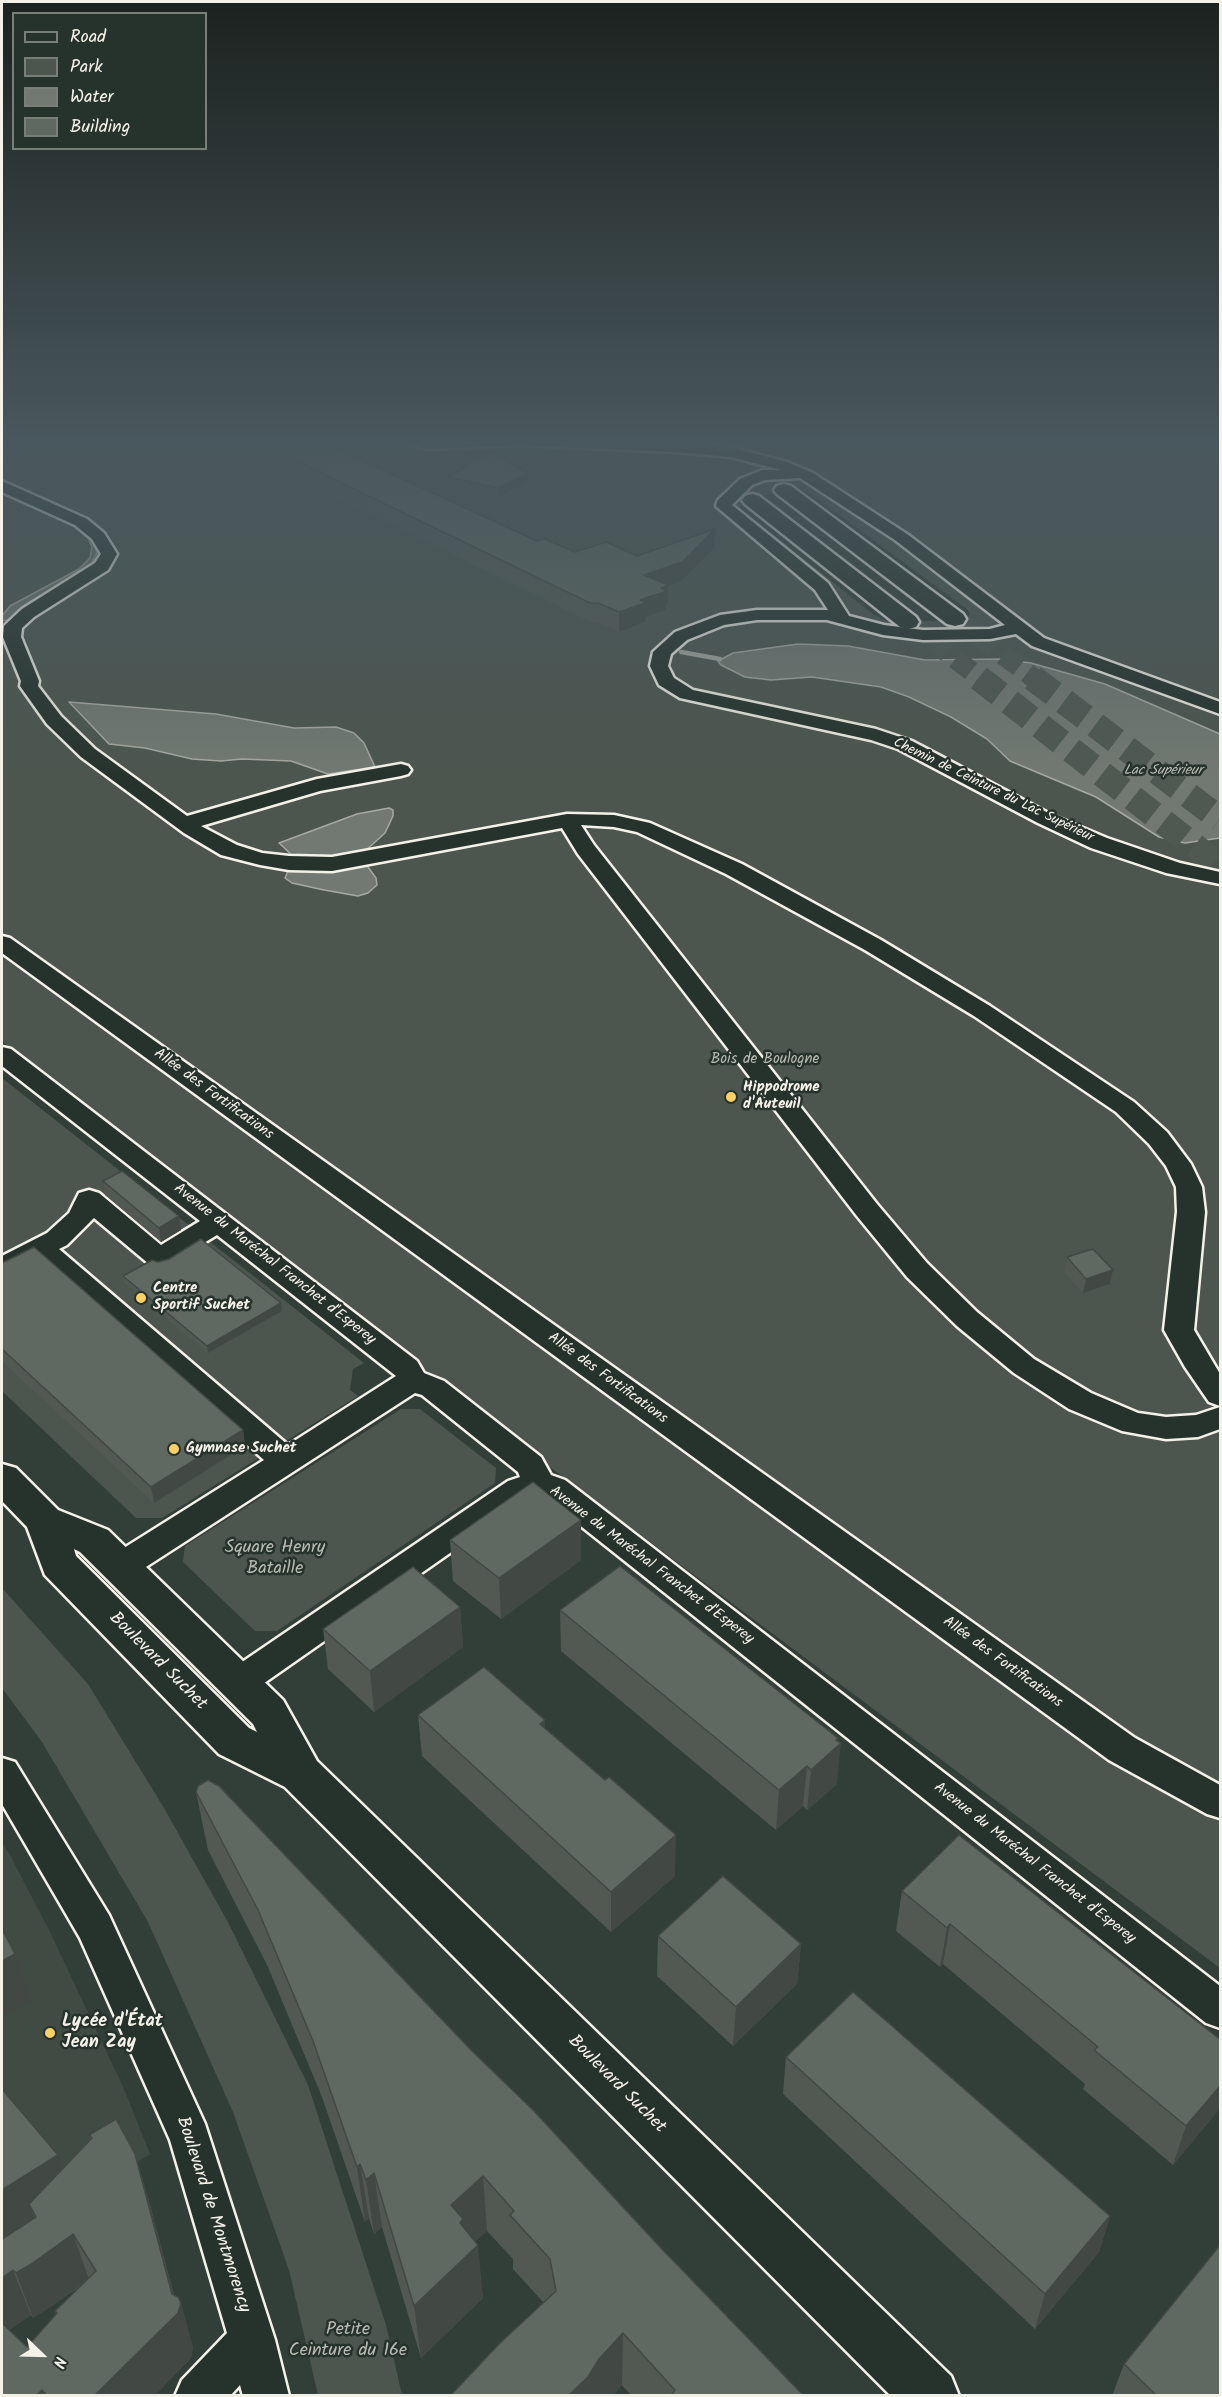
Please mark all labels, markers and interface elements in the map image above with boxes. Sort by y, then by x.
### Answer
legend [12,12,207,150]
text: Road [70,23,106,52]
text: Park [70,53,103,82]
text: Water [70,83,114,112]
text: Building [70,113,130,142]
street label: Chemin de Ceinture du Lac Supérieur [890,735,1096,847]
water label: Lac Supérieur [1124,764,1202,780]
street label: Allée des Fortifications [150,1046,276,1144]
park label: Bois de Boulogne [711,1051,819,1069]
place label: Hippodrome d'Auteuil [743,1079,820,1114]
marker: Hippodrome d'Auteuil [724,1090,738,1104]
street label: Avenue du Maréchal Franchet d'Esperey [169,1181,379,1349]
place label: Centre Sportif Suchet [153,1280,250,1315]
marker: Centre Sportif Suchet [134,1291,148,1305]
street label: Allée des Fortifications [544,1330,670,1428]
place label: Gymnase Suchet [186,1440,297,1458]
marker: Gymnase Suchet [167,1442,181,1456]
street label: Avenue du Maréchal Franchet d'Esperey [545,1483,757,1649]
park label: Square Henry Bataille [225,1538,325,1580]
street label: Boulevard Suchet [103,1608,211,1716]
street label: Allée des Fortifications [939,1614,1065,1712]
street label: Avenue du Maréchal Franchet d'Esperey [929,1780,1139,1948]
place label: Lycée d'État Jean Zay [62,2012,163,2054]
marker: Lycée d'État Jean Zay [43,2026,57,2040]
street label: Boulevard Suchet [562,2031,670,2139]
street label: Boulevard de Montmorency [170,2114,254,2316]
park label: Petite Ceinture du 16e [289,2320,407,2362]
north arrow [12,2325,72,2385]
text: N [46,2353,73,2372]

